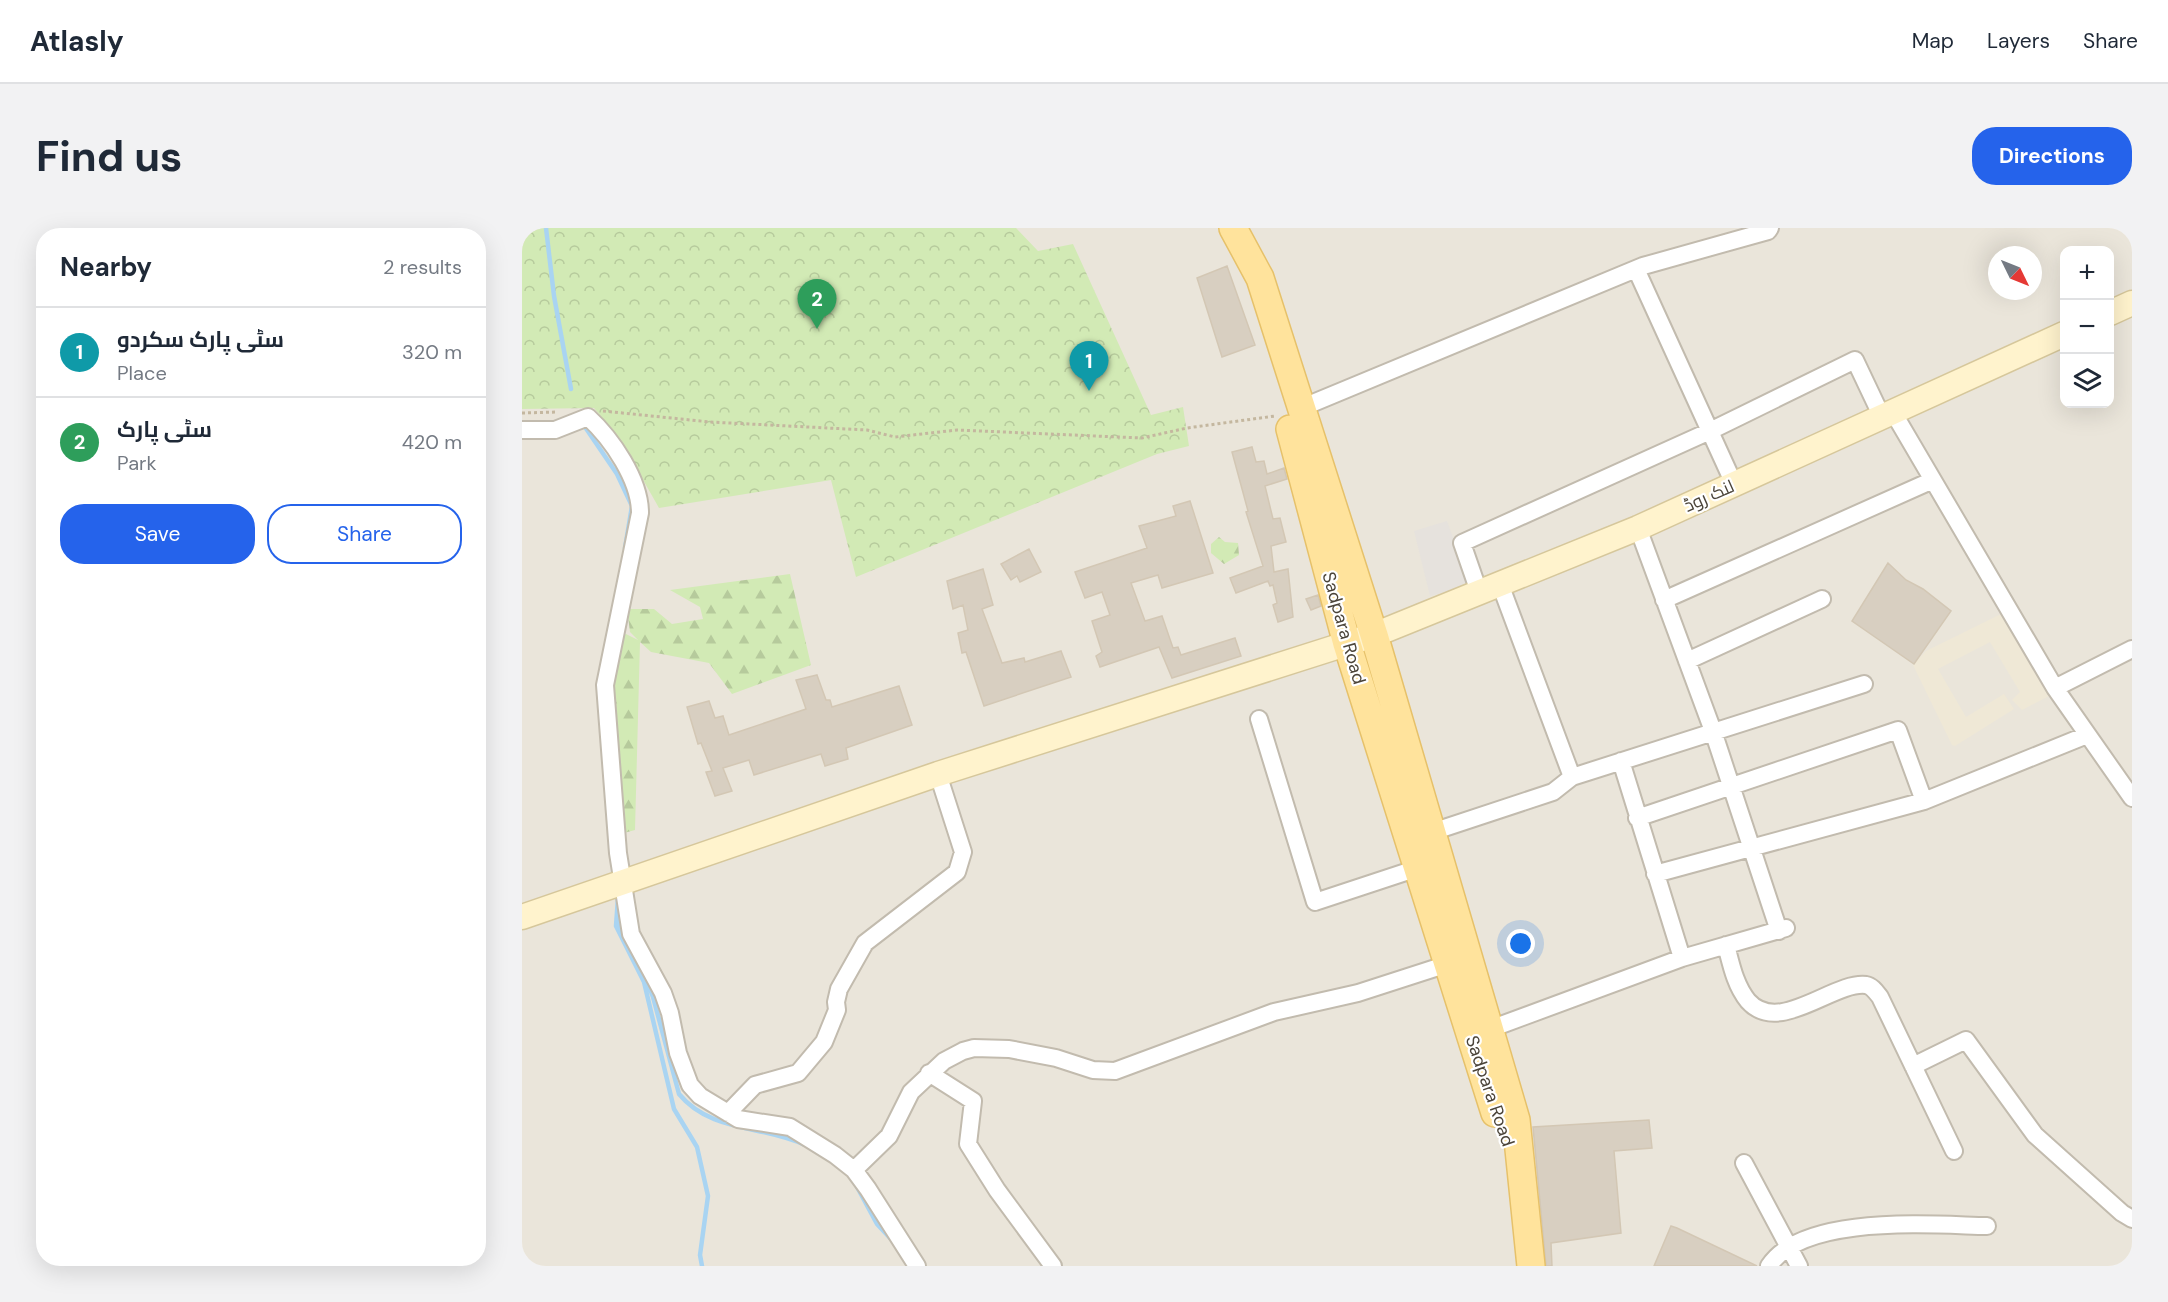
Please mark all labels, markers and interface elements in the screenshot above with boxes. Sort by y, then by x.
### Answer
text: Atlasly [30,23,124,60]
text: Map [1912,27,1954,55]
text: Layers [1987,27,2050,55]
text: Share [2083,27,2138,55]
button: Directions [1972,127,2132,185]
text: Find us [36,129,182,184]
north arrow [1988,246,2042,300]
map controls [2060,246,2114,408]
button: + [2060,246,2114,300]
text: Nearby [60,250,152,284]
text: 2 results [383,254,462,280]
pin: 2 [798,279,836,329]
button: − [2060,300,2114,354]
text: سٹی پارک سکردو [117,325,284,354]
text: 1 [76,339,83,365]
text: 320 m [402,339,462,365]
pin: 1 [1070,342,1108,391]
button: layers [2060,354,2114,408]
text: Place [117,360,167,386]
text: سٹی پارک [117,415,212,444]
text: 2 [74,429,85,455]
text: 420 m [402,429,462,455]
text: Park [117,450,157,476]
street label: لنک روڈ [1680,474,1738,518]
button: Save [60,504,255,564]
button: Share [267,504,462,564]
street label: Sadpara Road [1317,569,1371,687]
your location [1506,929,1535,958]
street label: Sadpara Road [1460,1032,1520,1150]

